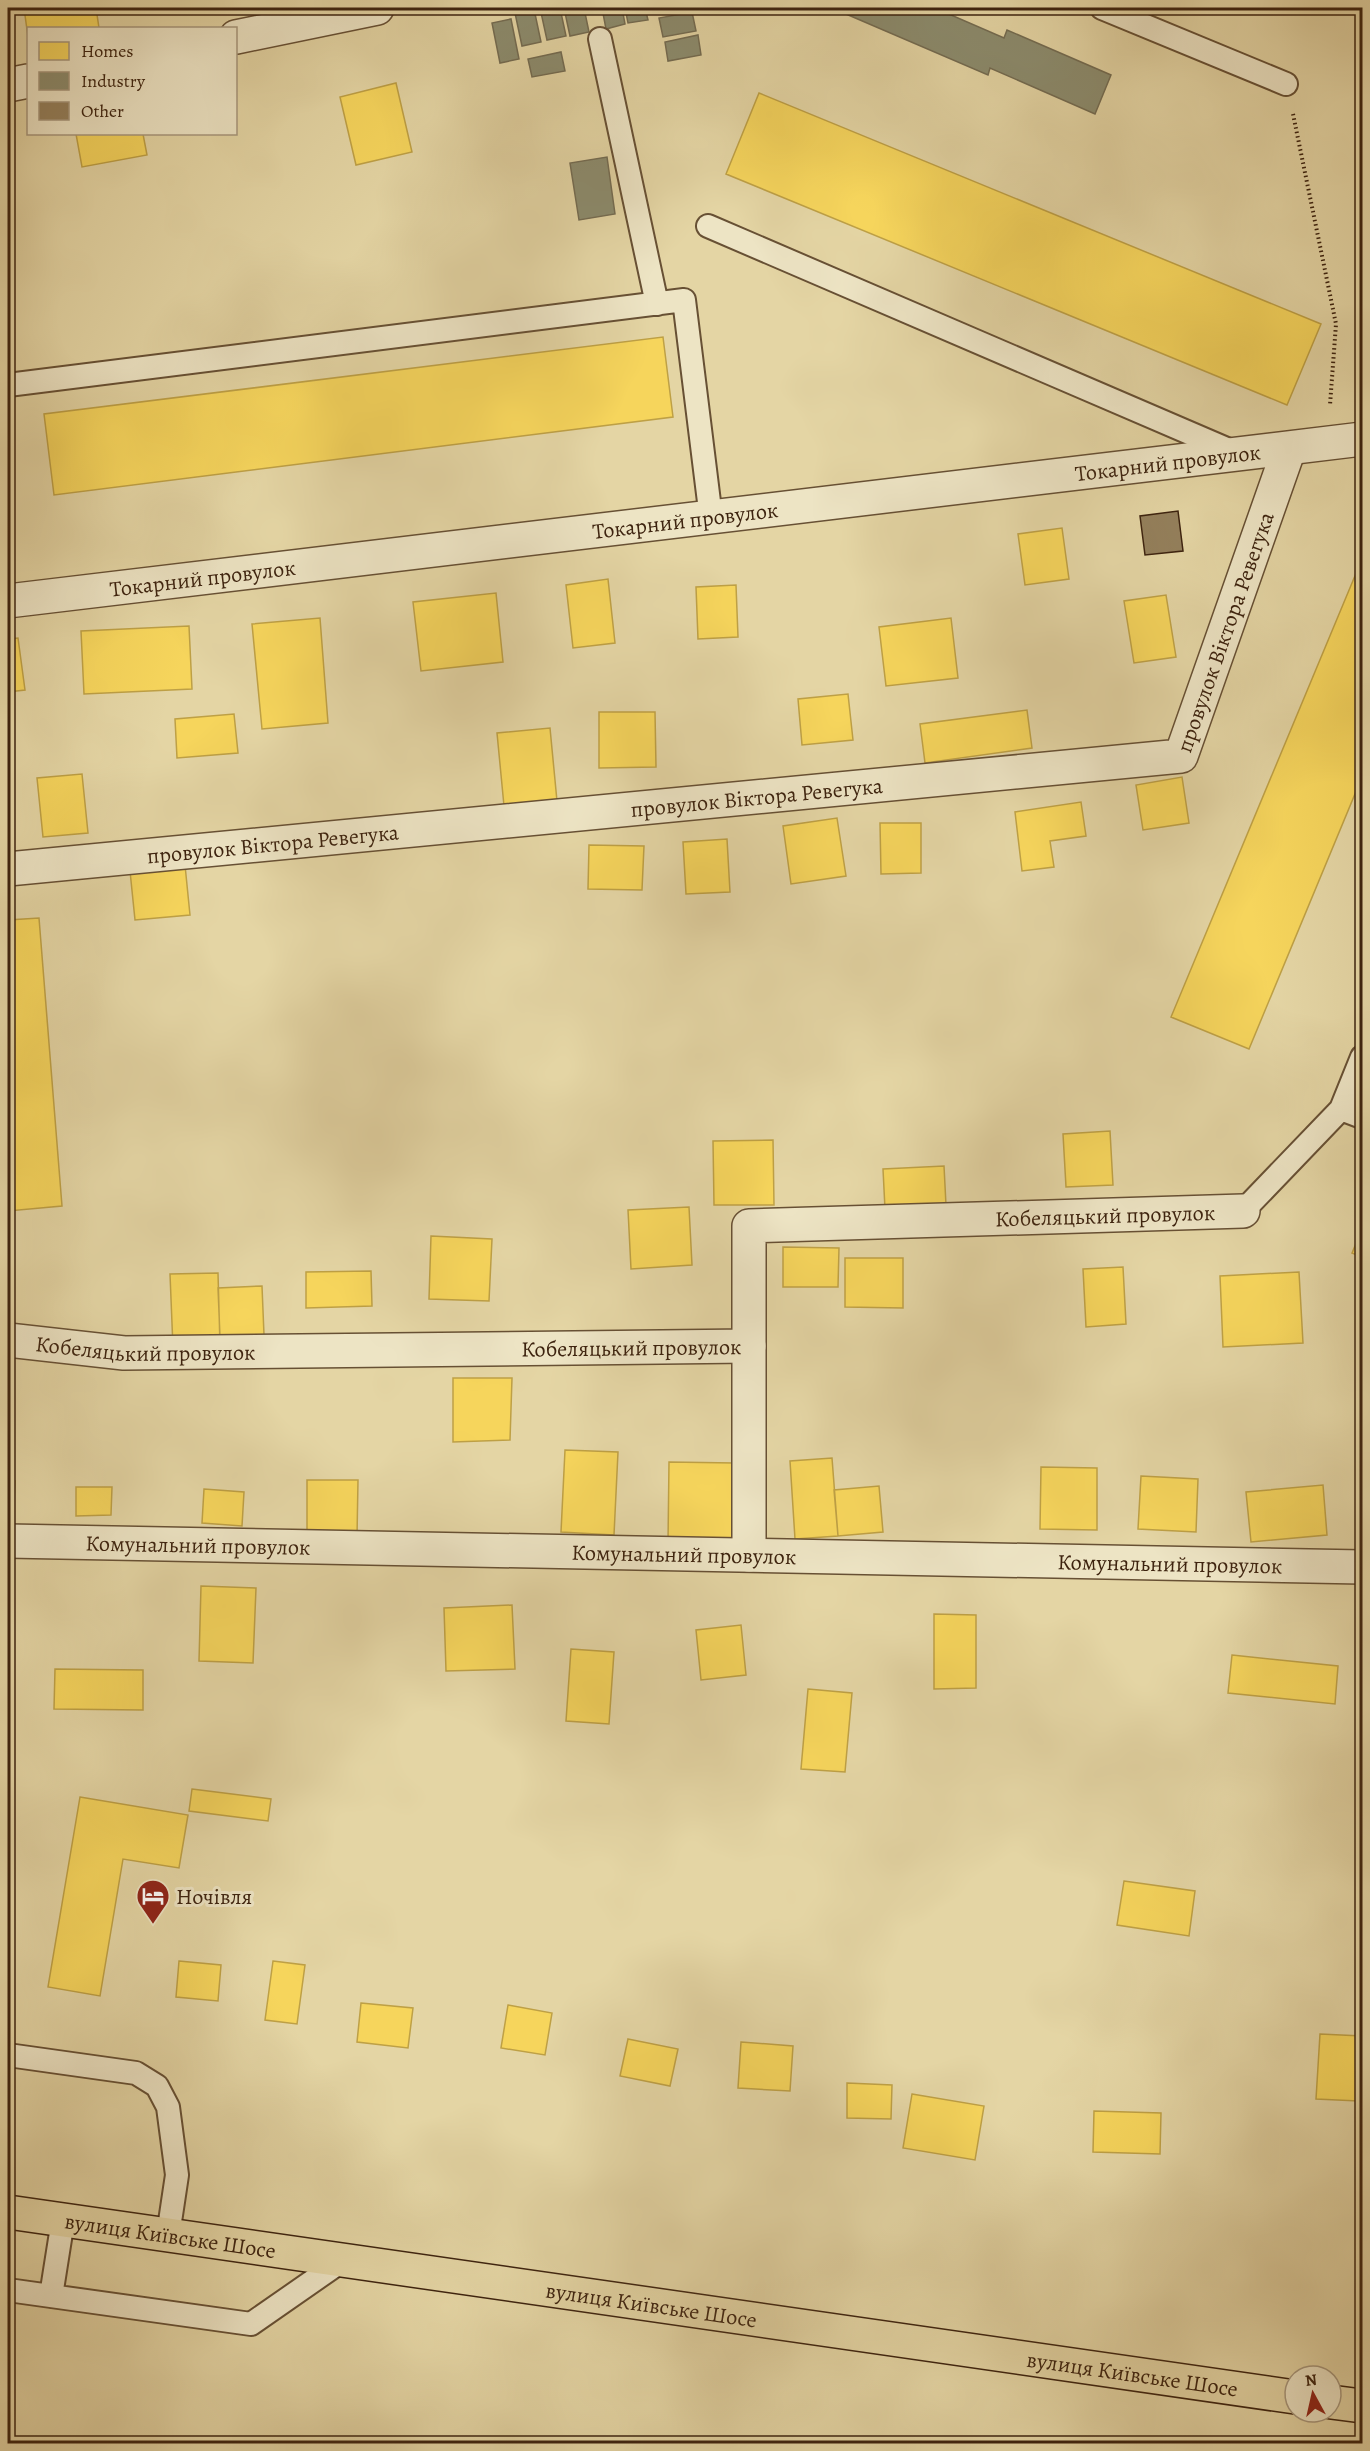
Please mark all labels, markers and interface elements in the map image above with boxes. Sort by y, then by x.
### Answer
legend [27,27,237,135]
text: Homes [81,39,133,63]
text: Industry [81,69,146,93]
text: Other [81,99,124,123]
street label: Токарний провулок [1073,437,1262,489]
street label: Токарний провулок [591,495,780,547]
street label: провулок Віктора Ревегука [1169,507,1282,757]
street label: Токарний провулок [108,553,297,605]
street label: провулок Віктора Ревегука [629,771,885,825]
street label: провулок Віктора Ревегука [145,817,401,872]
street label: Кобеляцький провулок [995,1198,1216,1235]
street label: Кобеляцький провулок [34,1329,256,1369]
street label: Кобеляцький провулок [521,1332,742,1365]
street label: Комунальний провулок [85,1528,311,1563]
street label: Комунальний провулок [571,1538,797,1572]
street label: Комунальний провулок [1057,1547,1282,1581]
hotel icon: Ночівля [135,1878,171,1925]
place label: Ночівля [176,1882,252,1912]
street label: вулиця Київське Шосе [63,2206,278,2266]
street label: вулиця Київське Шосе [544,2275,759,2335]
street label: вулиця Київське Шосе [1025,2345,1240,2405]
north arrow [1283,2364,1343,2424]
text: N [1304,2368,1319,2392]

